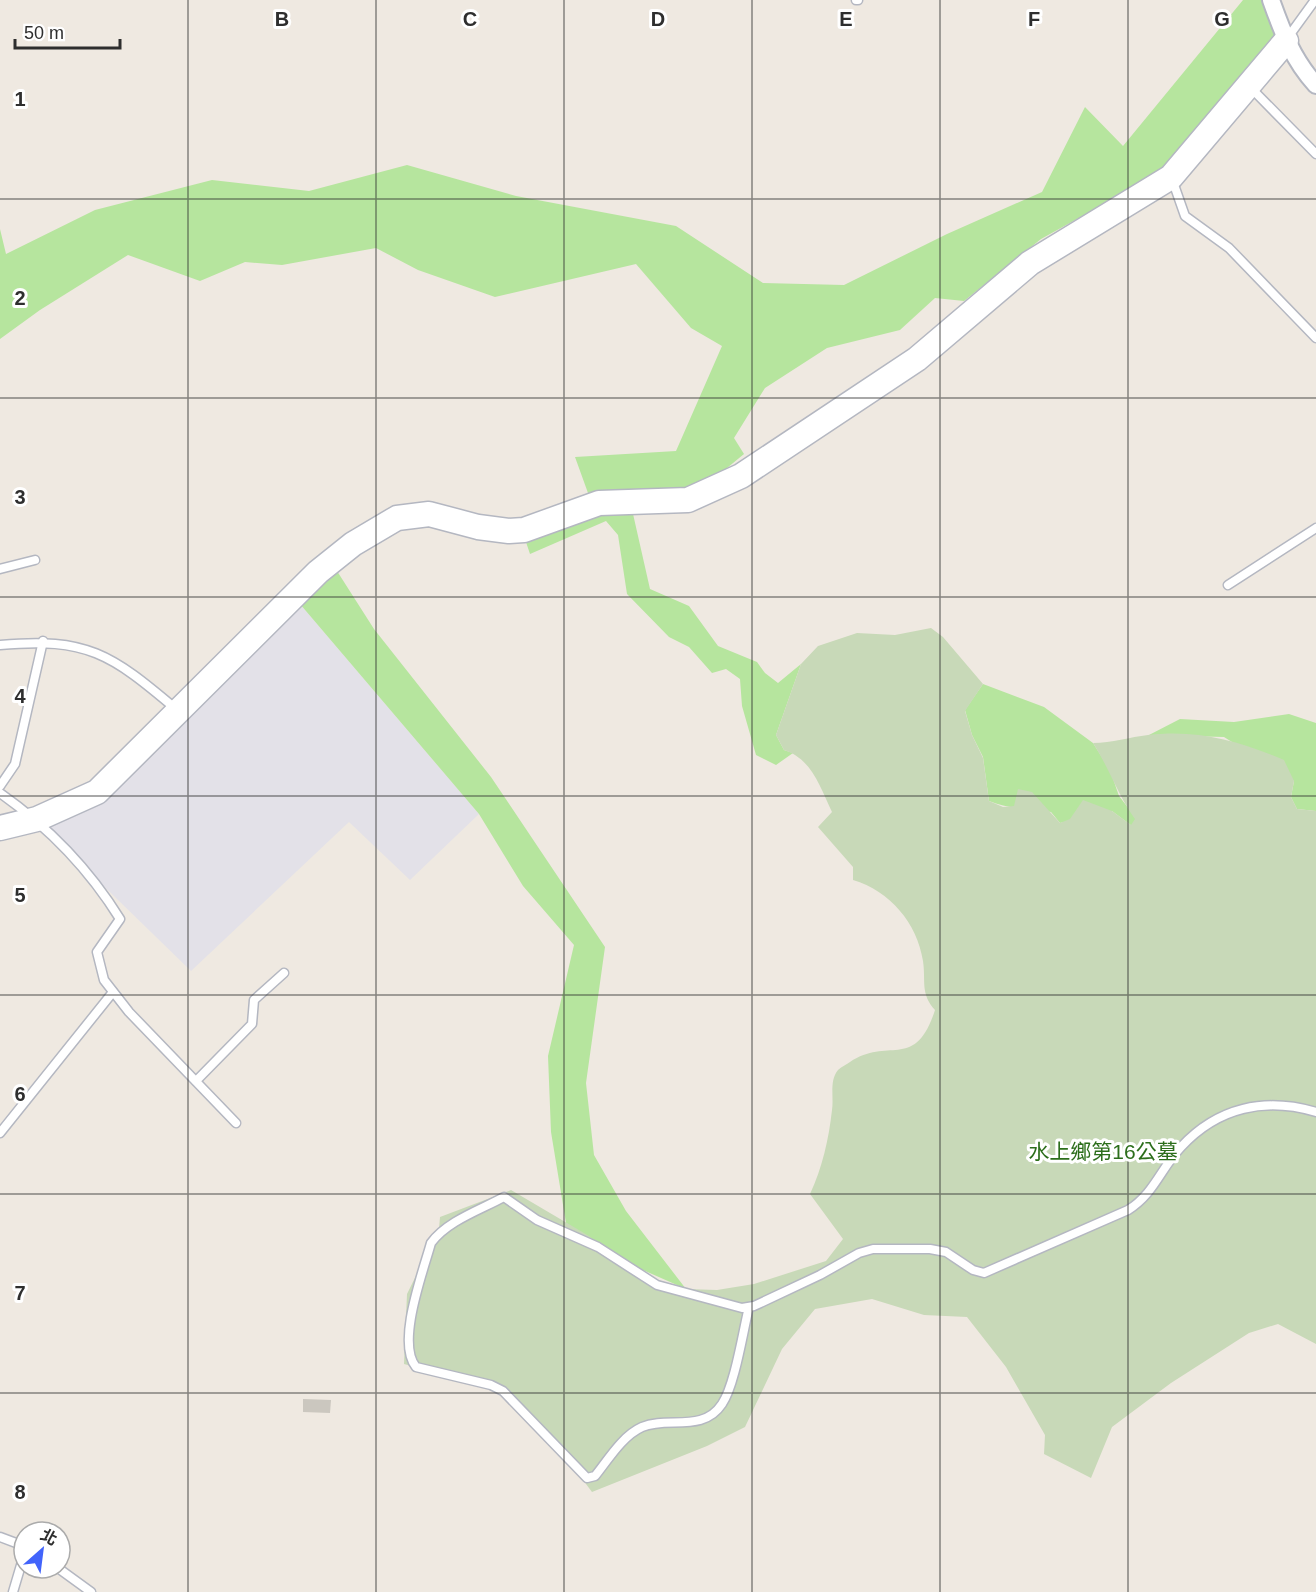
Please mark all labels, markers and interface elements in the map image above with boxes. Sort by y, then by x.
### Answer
text: B [275,8,289,30]
text: C [463,8,477,30]
text: D [651,8,665,30]
text: E [839,8,853,30]
text: F [1028,8,1040,30]
text: G [1214,8,1230,30]
scale bar [15,12,120,50]
text: 50 m [24,23,64,43]
text: 1 [14,88,26,110]
text: 2 [14,287,26,309]
text: 3 [14,486,26,508]
text: 4 [14,685,26,707]
text: 5 [14,884,26,906]
text: 6 [14,1083,26,1105]
park label: 水上鄉第16公墓 [1028,1140,1178,1163]
text: 7 [14,1282,26,1304]
text: 8 [14,1481,26,1503]
north arrow [12,1520,72,1580]
text: 北 [38,1526,60,1548]

